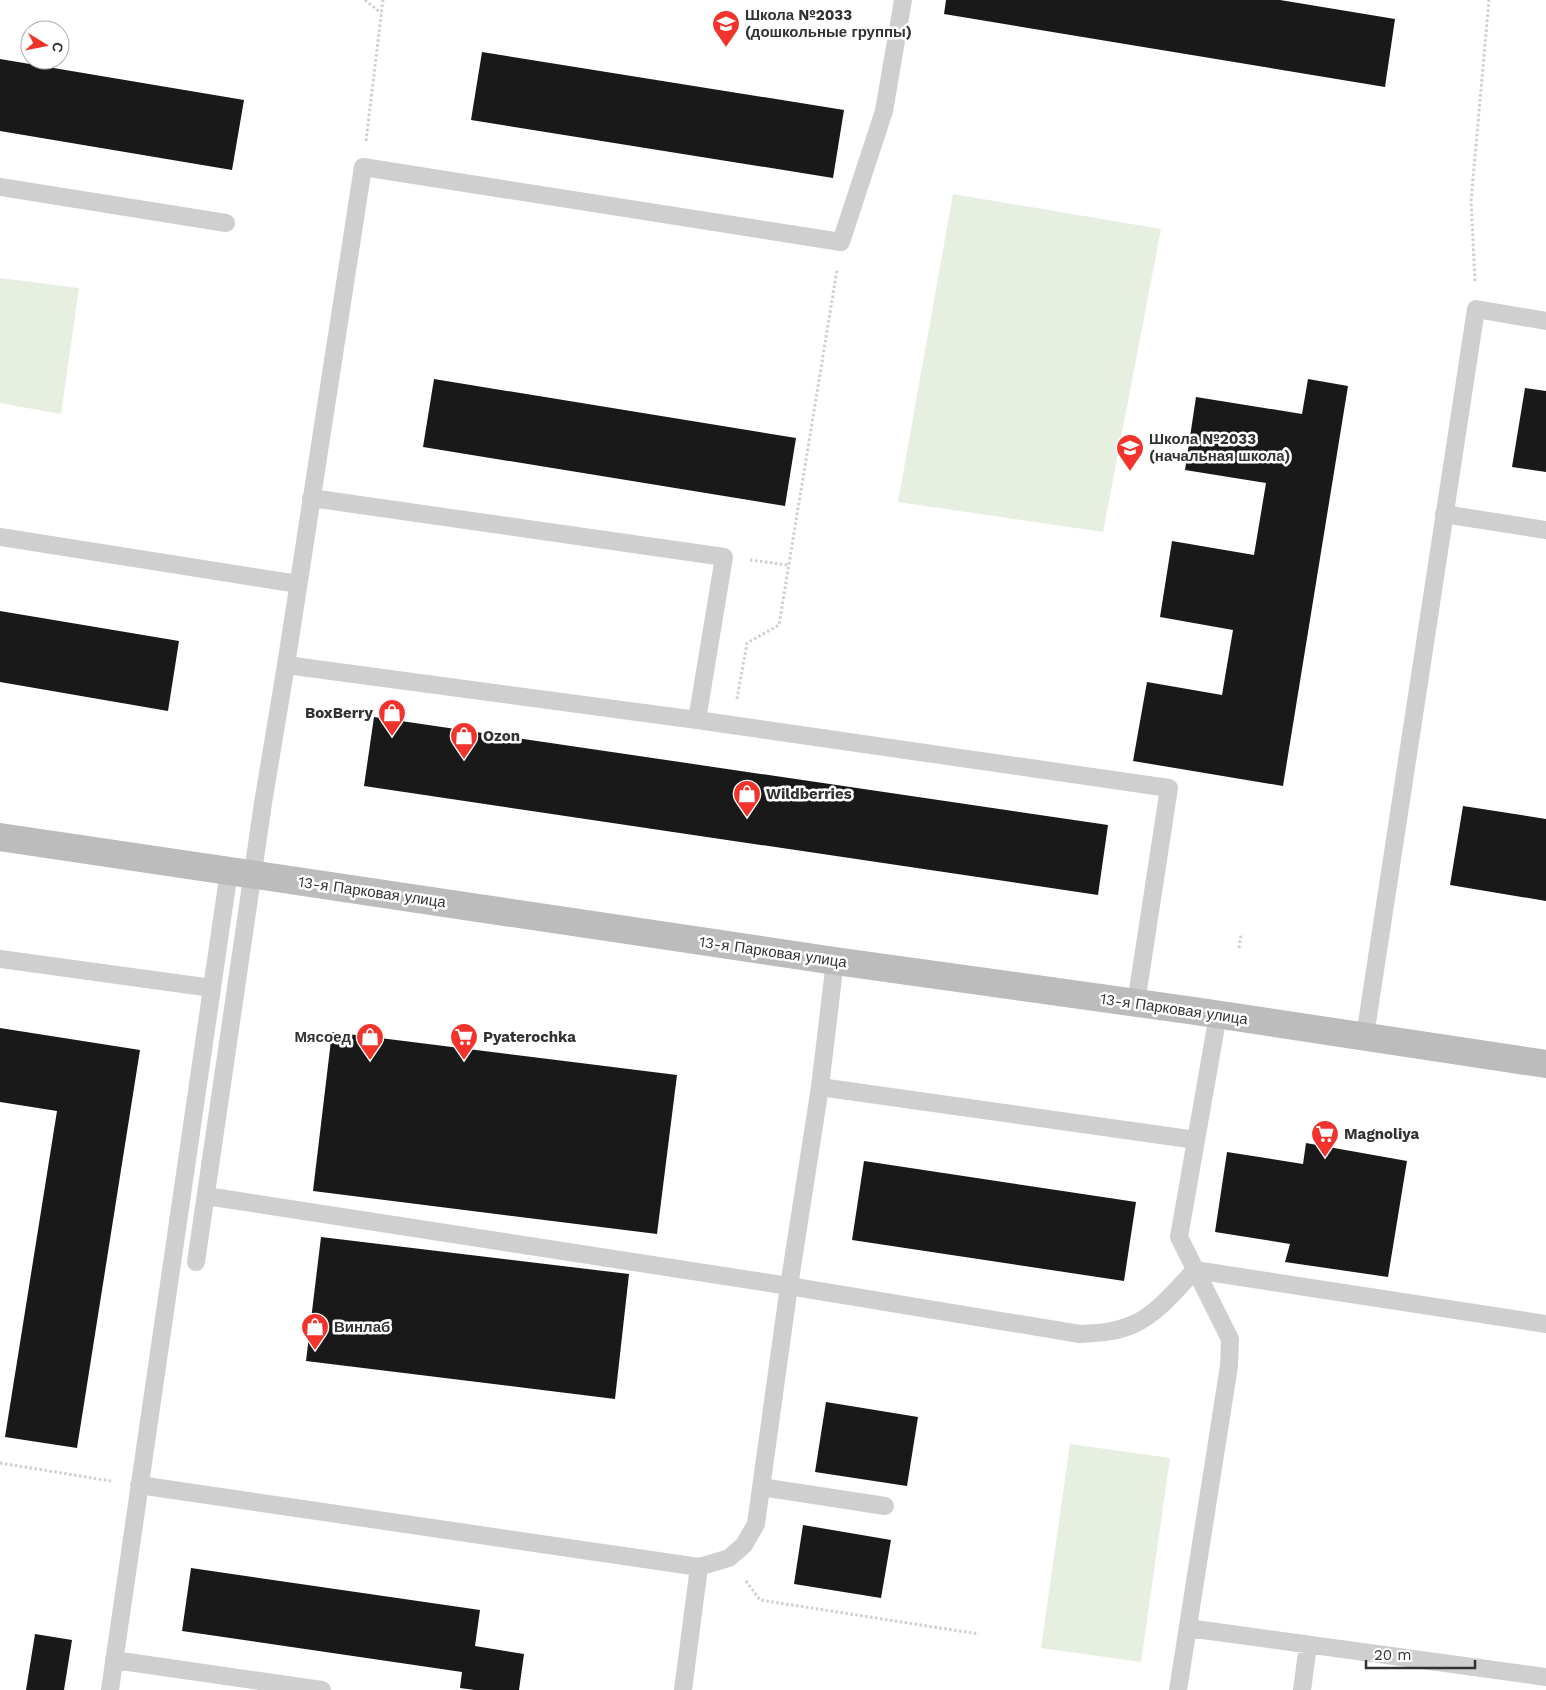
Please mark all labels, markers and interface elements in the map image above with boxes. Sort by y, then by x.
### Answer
place label: Школа №2033 (дошкольные группы) [745,6,912,41]
school or university icon: Школа №2033 (дошкольные группы) [711,9,741,48]
north arrow [20,20,70,70]
text: С [49,41,67,54]
place label: Школа №2033 (начальная школа) [1149,430,1290,465]
school or university icon: Школа №2033 (начальная школа) [1115,433,1145,472]
shop icon: BoxBerry [377,698,407,737]
place label: BoxBerry [305,704,374,722]
shop icon: Ozon [449,721,479,760]
place label: Ozon [483,727,520,745]
shop icon: Wildberries [732,779,762,818]
place label: Wildberries [766,785,852,803]
street label: 13-я Парковая улица [297,873,447,911]
street label: 13-я Парковая улица [698,933,848,971]
street label: 13-я Парковая улица [1099,990,1249,1028]
shop icon: Мясоед [355,1022,385,1061]
supermarket icon: Pyaterochka [449,1022,479,1061]
place label: Мясоед [294,1028,351,1046]
place label: Pyaterochka [483,1028,576,1046]
supermarket icon: Magnoliya [1310,1119,1340,1158]
place label: Magnoliya [1344,1125,1420,1143]
shop icon: Винлаб [300,1312,330,1351]
place label: Винлаб [334,1318,390,1336]
scale bar [1366,1638,1475,1670]
text: 20 m [1374,1646,1412,1664]

